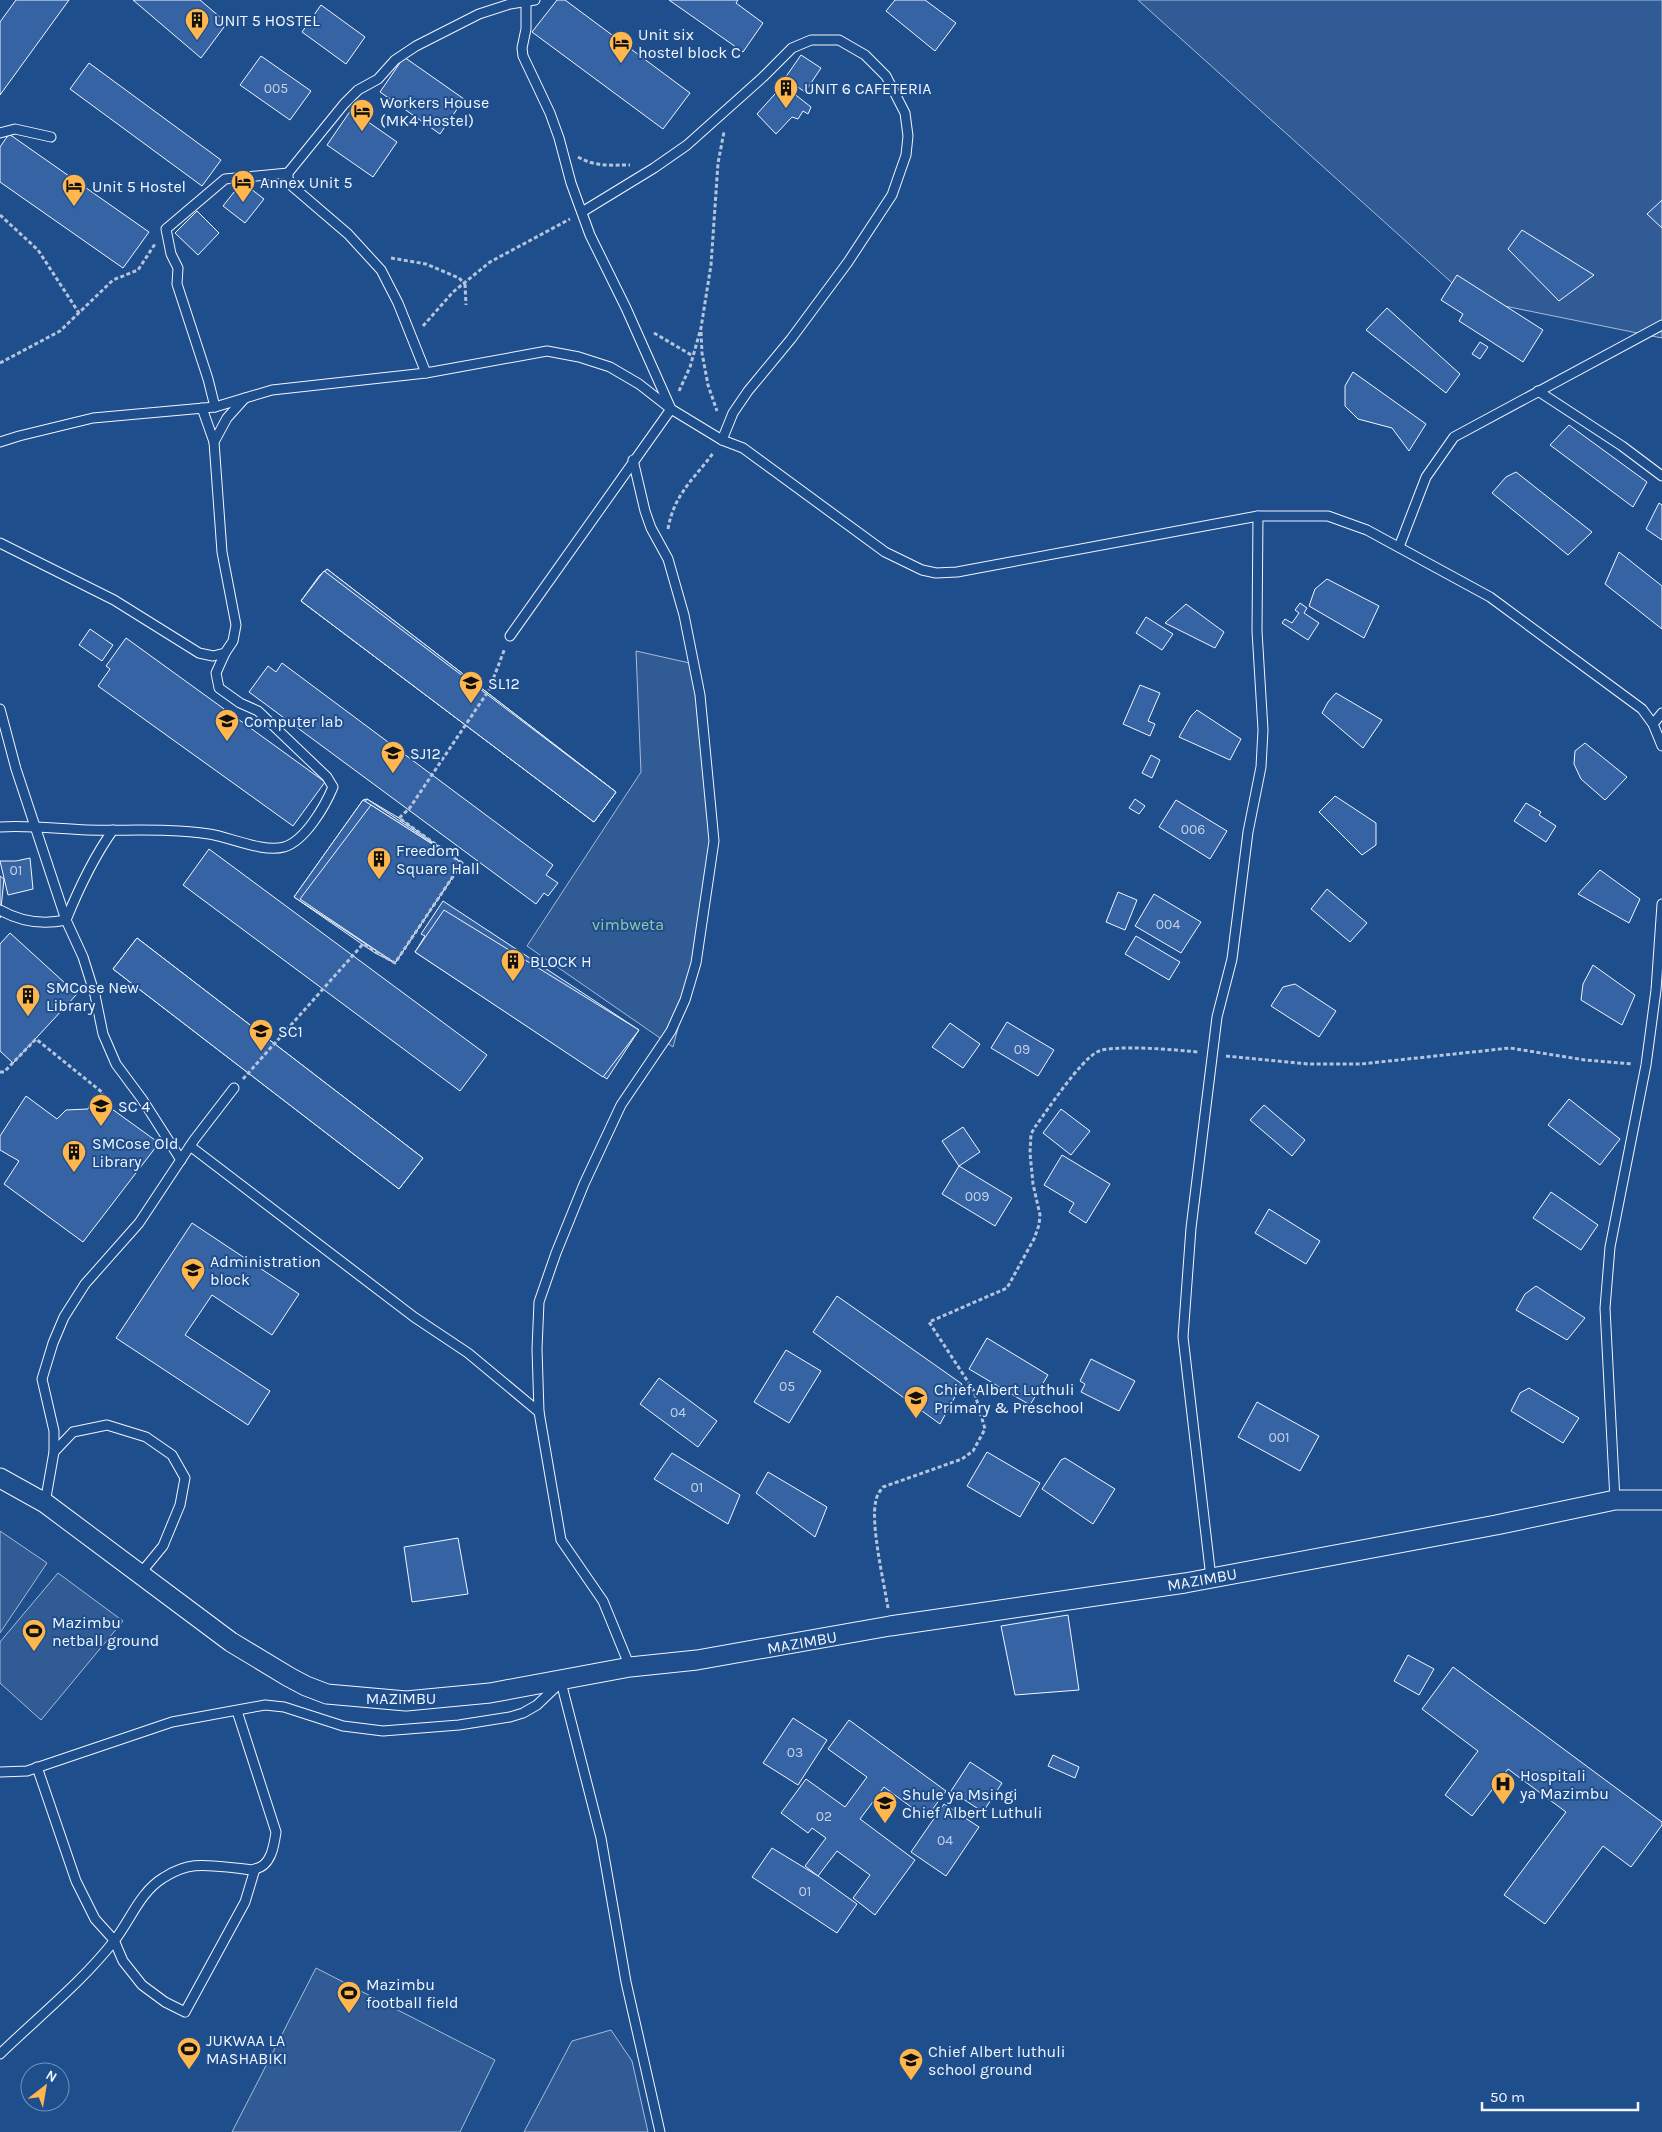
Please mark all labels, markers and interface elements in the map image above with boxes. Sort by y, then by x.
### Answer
building icon: UNIT 5 HOSTEL [184,7,210,41]
place label: UNIT 5 HOSTEL [214,11,320,30]
place label: Unit six hostel block C [638,25,741,62]
hotel icon: Unit six hostel block C [608,30,634,64]
building icon: UNIT 6 CAFETERIA [773,75,799,109]
place label: UNIT 6 CAFETERIA [804,79,932,98]
house number: 005 [264,80,288,97]
place label: Workers House (MK4 Hostel) [380,93,489,130]
hotel icon: Workers House (MK4 Hostel) [349,98,375,132]
hotel icon: Annex Unit 5 [230,169,256,203]
hotel icon: Unit 5 Hostel [61,173,87,207]
place label: Annex Unit 5 [260,173,352,192]
place label: Unit 5 Hostel [92,177,186,196]
school or university icon: SL12 [458,670,484,704]
place label: SL12 [488,674,520,693]
school or university icon: Computer lab [214,708,240,742]
place label: Computer lab [244,712,343,731]
school or university icon: SJ12 [380,740,406,774]
place label: SJ12 [410,744,441,763]
house number: 006 [1181,821,1205,838]
place label: Freedom Square Hall [396,841,480,878]
building icon: Freedom Square Hall [366,846,392,880]
house number: 01 [10,862,22,879]
park label: vimbweta [592,915,664,934]
house number: 004 [1156,916,1180,933]
building icon: BLOCK H [500,948,526,982]
place label: BLOCK H [530,952,592,971]
place label: SMCose New Library [46,978,139,1015]
building icon: SMCose New Library [15,983,41,1017]
school or university icon: SC1 [248,1018,274,1052]
place label: SC1 [278,1022,303,1041]
house number: 09 [1014,1041,1030,1058]
school or university icon: SC 4 [88,1093,114,1127]
place label: SC 4 [118,1097,150,1116]
place label: SMCose Old Library [92,1134,179,1171]
building icon: SMCose Old Library [61,1139,87,1173]
house number: 009 [965,1188,989,1205]
place label: Administration block [210,1252,321,1289]
school or university icon: Administration block [180,1257,206,1291]
house number: 05 [779,1378,795,1395]
place label: Chief Albert Luthuli Primary & Preschool [934,1380,1084,1417]
school or university icon: Chief Albert Luthuli Primary & Preschool [903,1385,929,1419]
house number: 04 [670,1404,686,1421]
house number: 001 [1268,1429,1290,1446]
house number: 01 [691,1479,703,1496]
street label: MAZIMBU [1166,1564,1239,1595]
place label: Mazimbu netball ground [52,1613,159,1650]
sports icon: Mazimbu netball ground [21,1618,47,1652]
street label: MAZIMBU [766,1627,839,1658]
street label: MAZIMBU [366,1689,436,1708]
house number: 03 [787,1744,803,1761]
place label: Hospitali ya Mazimbu [1519,1766,1609,1803]
hospital icon: Hospitali ya Mazimbu [1490,1771,1516,1805]
place label: Shule ya Msingi Chief Albert Luthuli [902,1785,1042,1822]
school or university icon: Shule ya Msingi Chief Albert Luthuli [872,1790,898,1824]
house number: 02 [816,1808,832,1825]
house number: 04 [937,1832,953,1849]
house number: 01 [799,1883,811,1900]
place label: Mazimbu football field [366,1975,458,2012]
sports icon: Mazimbu football field [336,1980,362,2014]
place label: JUKWAA LA MASHABIKI [206,2031,287,2068]
sports icon: JUKWAA LA MASHABIKI [176,2036,202,2070]
place label: Chief Albert luthuli school ground [928,2042,1065,2079]
school or university icon: Chief Albert luthuli school ground [898,2047,924,2081]
north arrow [20,2062,70,2112]
text: N [43,2066,60,2086]
scale bar [1482,2080,1638,2112]
text: 50 m [1490,2088,1525,2106]

